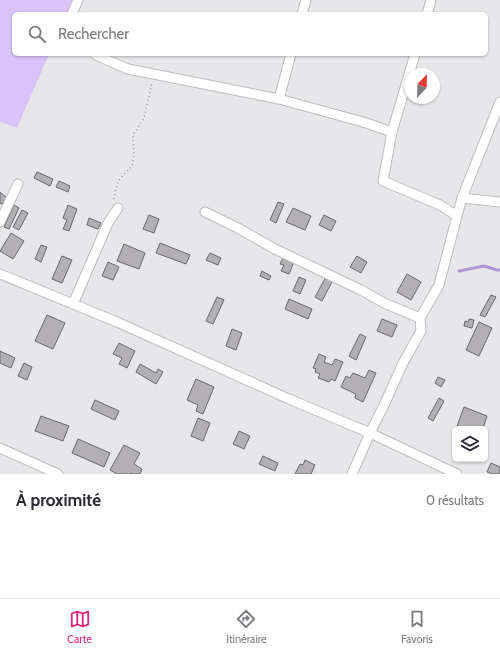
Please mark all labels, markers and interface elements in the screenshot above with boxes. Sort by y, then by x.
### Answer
search box [12,12,488,56]
icon: search [26,23,48,45]
text: Rechercher [58,25,129,43]
north arrow [404,68,440,104]
map controls [452,426,488,462]
button: layers [452,426,488,462]
text: À proximité [16,490,101,510]
text: 0 résultats [426,492,484,508]
tab: Carte [67,608,92,646]
tab: Itinéraire [226,608,267,646]
tab: Favoris [401,608,433,646]

